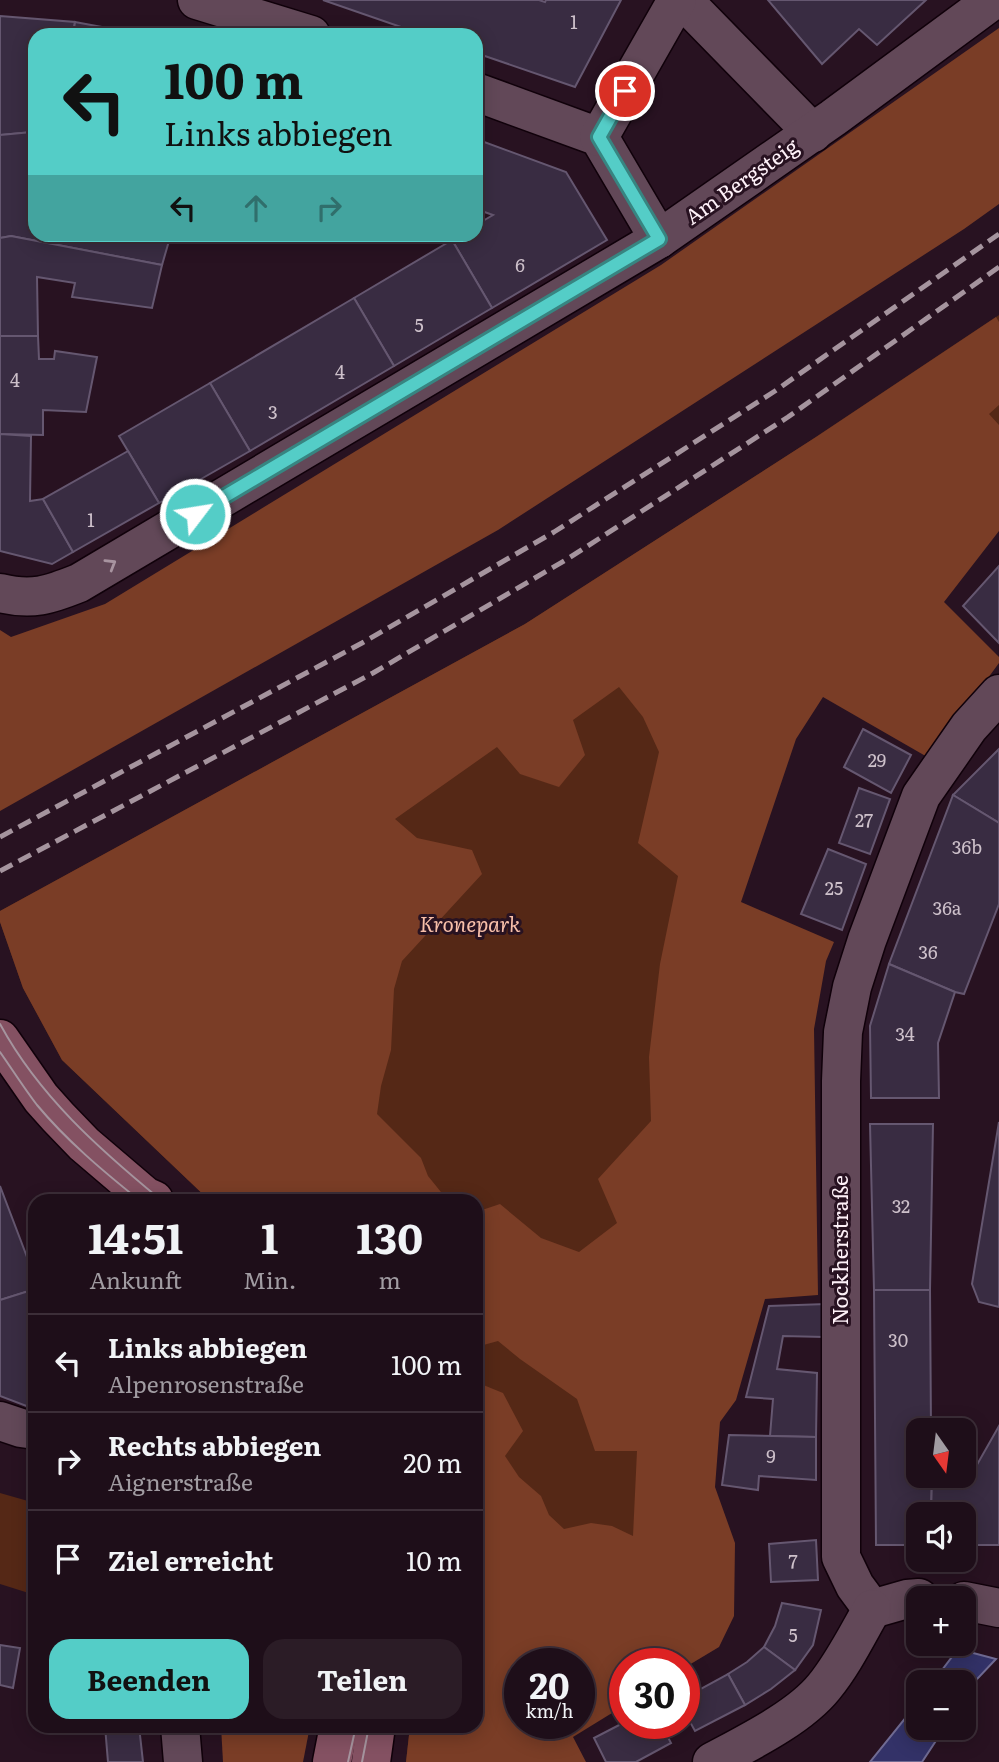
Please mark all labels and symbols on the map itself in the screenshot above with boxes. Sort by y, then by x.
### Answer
house number: 1 [570,8,578,35]
pin [595,61,655,121]
street label: Am Bergsteig [677,129,804,231]
house number: 6 [515,251,525,278]
house number: 5 [414,311,424,338]
house number: 4 [335,358,345,385]
house number: 4 [10,366,20,393]
house number: 3 [268,398,278,425]
position arrow [158,477,232,551]
house number: 1 [87,506,95,533]
one-way arrow [104,559,117,572]
house number: 29 [868,746,886,773]
house number: 27 [855,806,873,833]
house number: 36b [952,833,982,860]
house number: 25 [825,874,843,901]
house number: 36a [932,894,962,921]
park label: Kronepark [420,907,521,938]
house number: 36 [918,938,938,965]
house number: 34 [895,1020,915,1047]
street label: Nockherstraße [823,1175,854,1325]
house number: 32 [892,1192,910,1219]
house number: 30 [888,1326,908,1353]
north arrow [906,1418,976,1488]
house number: 9 [766,1442,776,1469]
house number: 7 [788,1547,798,1574]
house number: 5 [788,1621,798,1648]
speed limit sign: 30 [609,1648,700,1739]

